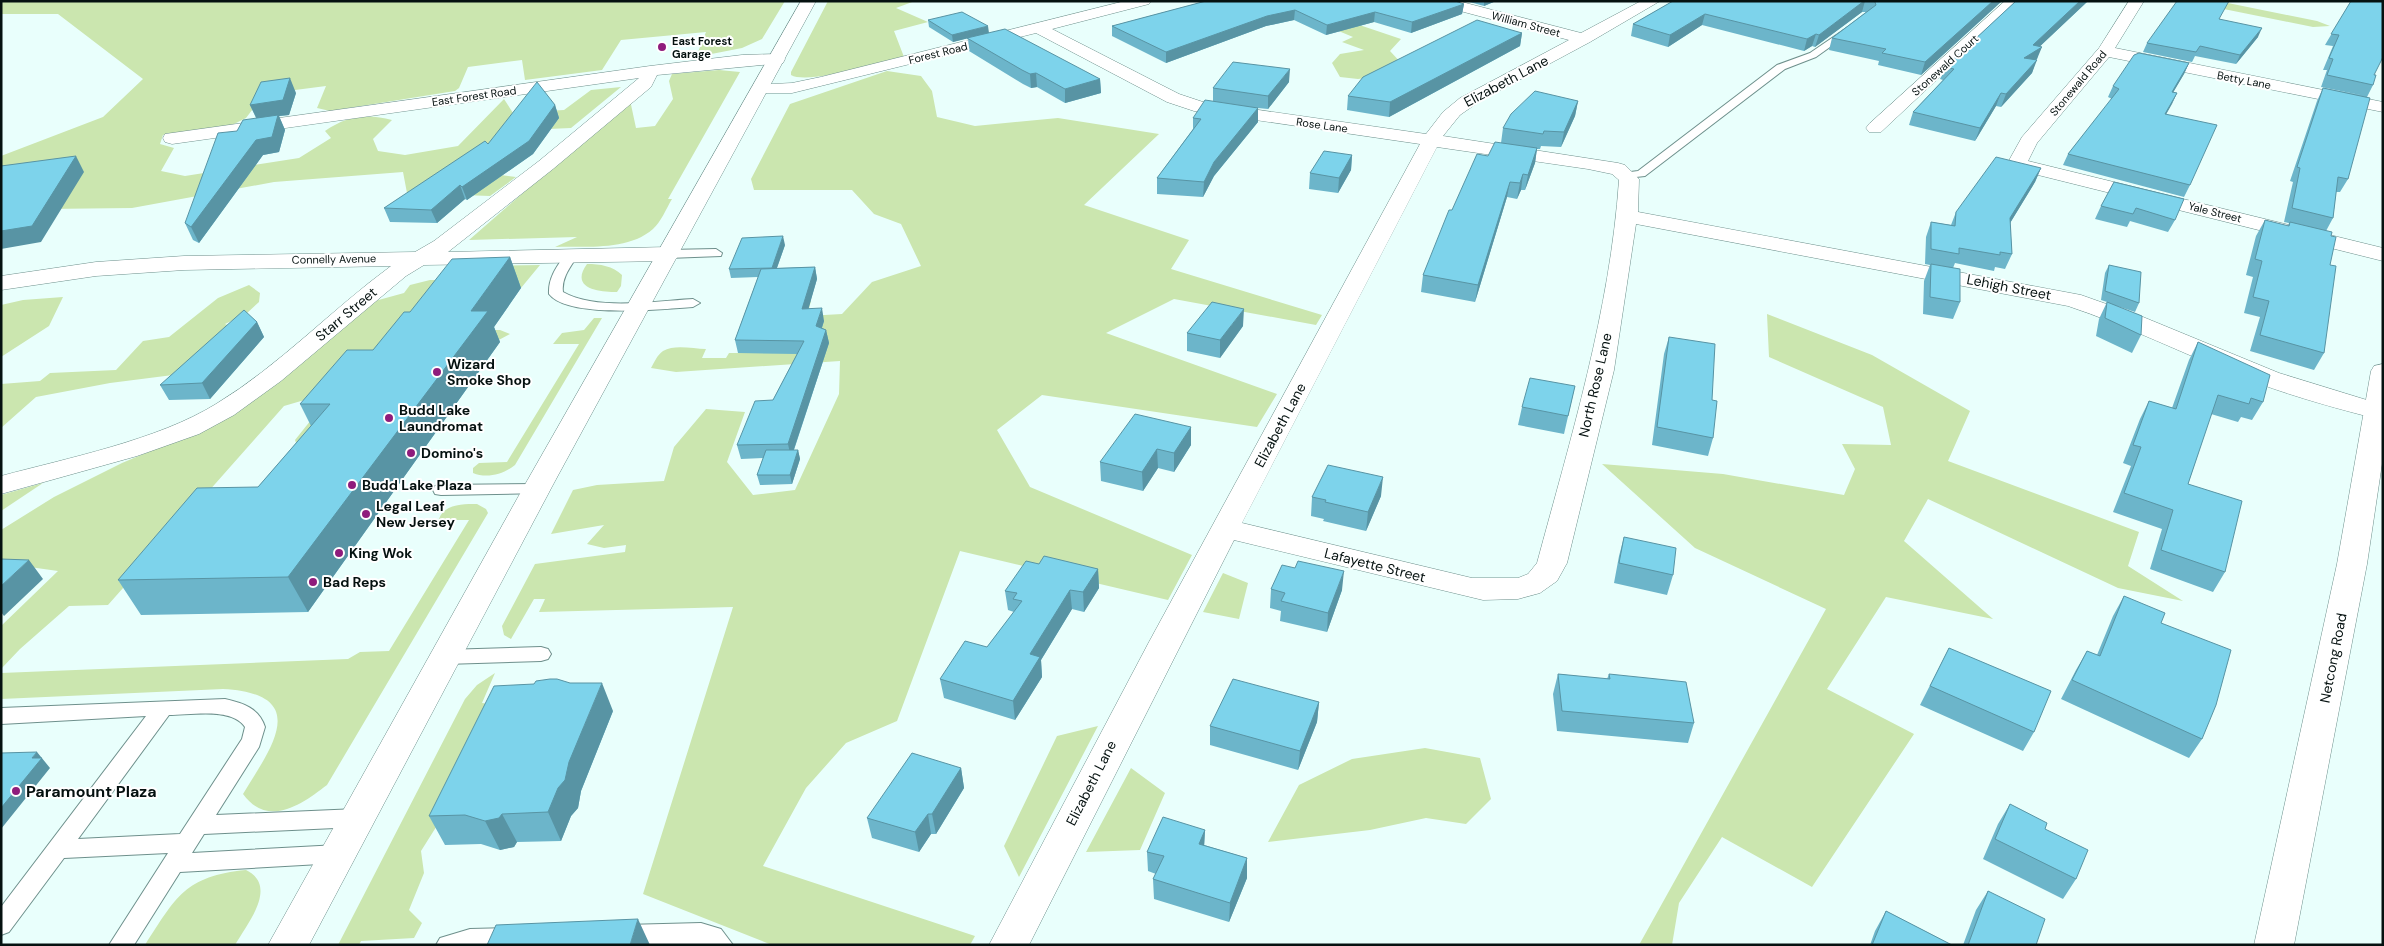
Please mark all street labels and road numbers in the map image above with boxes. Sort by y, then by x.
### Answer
street label: William Street [1490,8,1562,40]
street label: Stonewald Court [1909,31,1981,99]
street label: Forest Road [907,39,969,67]
street label: Stonewald Road [2046,47,2110,119]
street label: Elizabeth Lane [1461,51,1551,111]
street label: Betty Lane [2216,68,2272,92]
street label: East Forest Road [431,83,517,109]
street label: Rose Lane [1295,114,1349,136]
street label: Yale Street [2187,199,2243,225]
street label: Connelly Avenue [292,251,376,267]
street label: Lehigh Street [1965,270,2053,304]
street label: Starr Street [311,283,381,345]
street label: North Rose Lane [1574,331,1616,439]
street label: Elizabeth Lane [1250,380,1310,470]
street label: Lafayette Street [1322,544,1428,586]
street label: Netcong Road [2315,612,2351,704]
street label: Elizabeth Lane [1062,737,1120,829]

